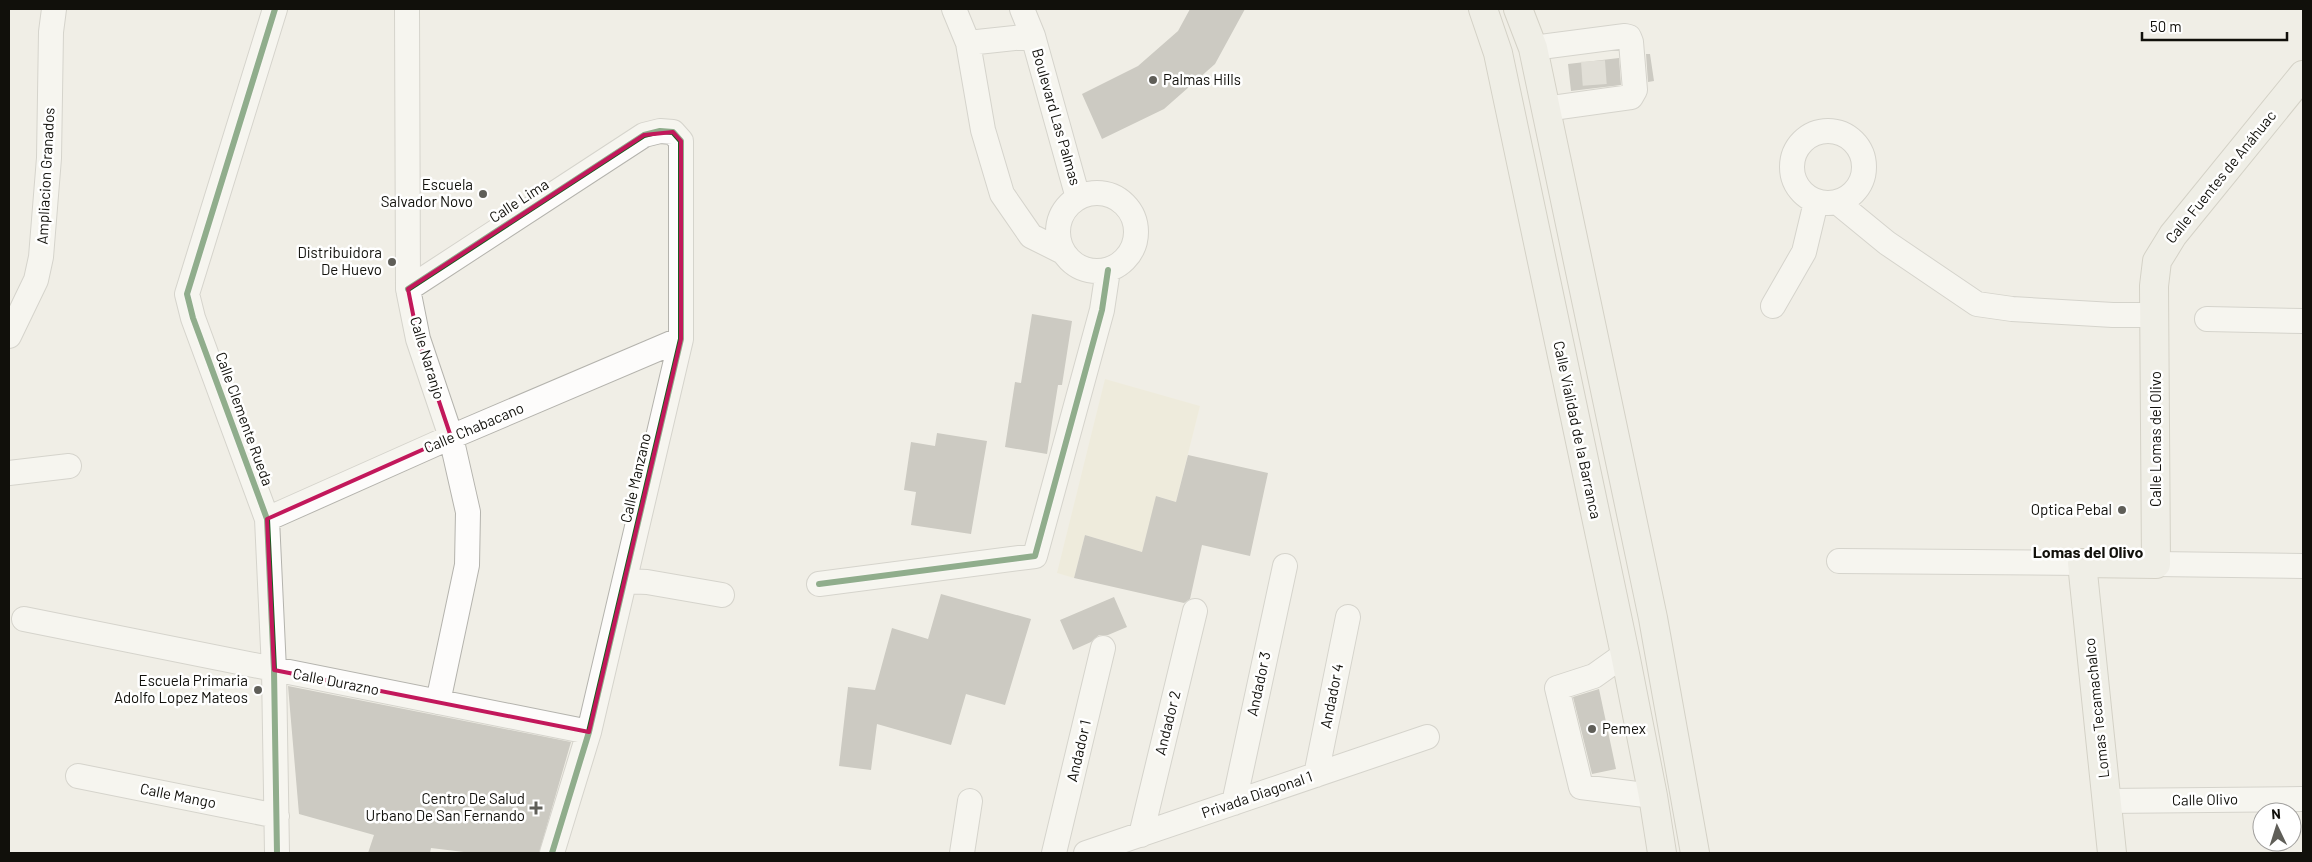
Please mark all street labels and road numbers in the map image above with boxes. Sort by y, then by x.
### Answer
street label: Boulevard Las Palmas [1029,46,1085,187]
street label: Calle Fuentes de Anáhuac [2161,106,2280,246]
street label: Ampliacion Granados [32,107,58,245]
street label: Calle Lima [485,174,551,226]
street label: Calle Naranjo [407,314,449,401]
street label: Calle Vialidad de la Barranca [1550,339,1606,520]
street label: Calle Clemente Rueda [212,349,277,488]
street label: Calle Lomas del Olivo [2146,371,2164,507]
street label: Calle Chabacano [421,398,526,456]
street label: Calle Manzano [616,431,654,524]
street label: Lomas Tecamachalco [2080,637,2112,779]
street label: Andador 3 [1242,650,1274,718]
street label: Andador 4 [1316,662,1346,730]
street label: Calle Durazno [291,664,381,698]
street label: Andador 2 [1150,689,1184,757]
street label: Andador 1 [1062,718,1094,783]
street label: Privada Diagonal 1 [1199,767,1314,821]
street label: Calle Mango [139,779,218,811]
street label: Calle Olivo [2172,789,2238,809]

